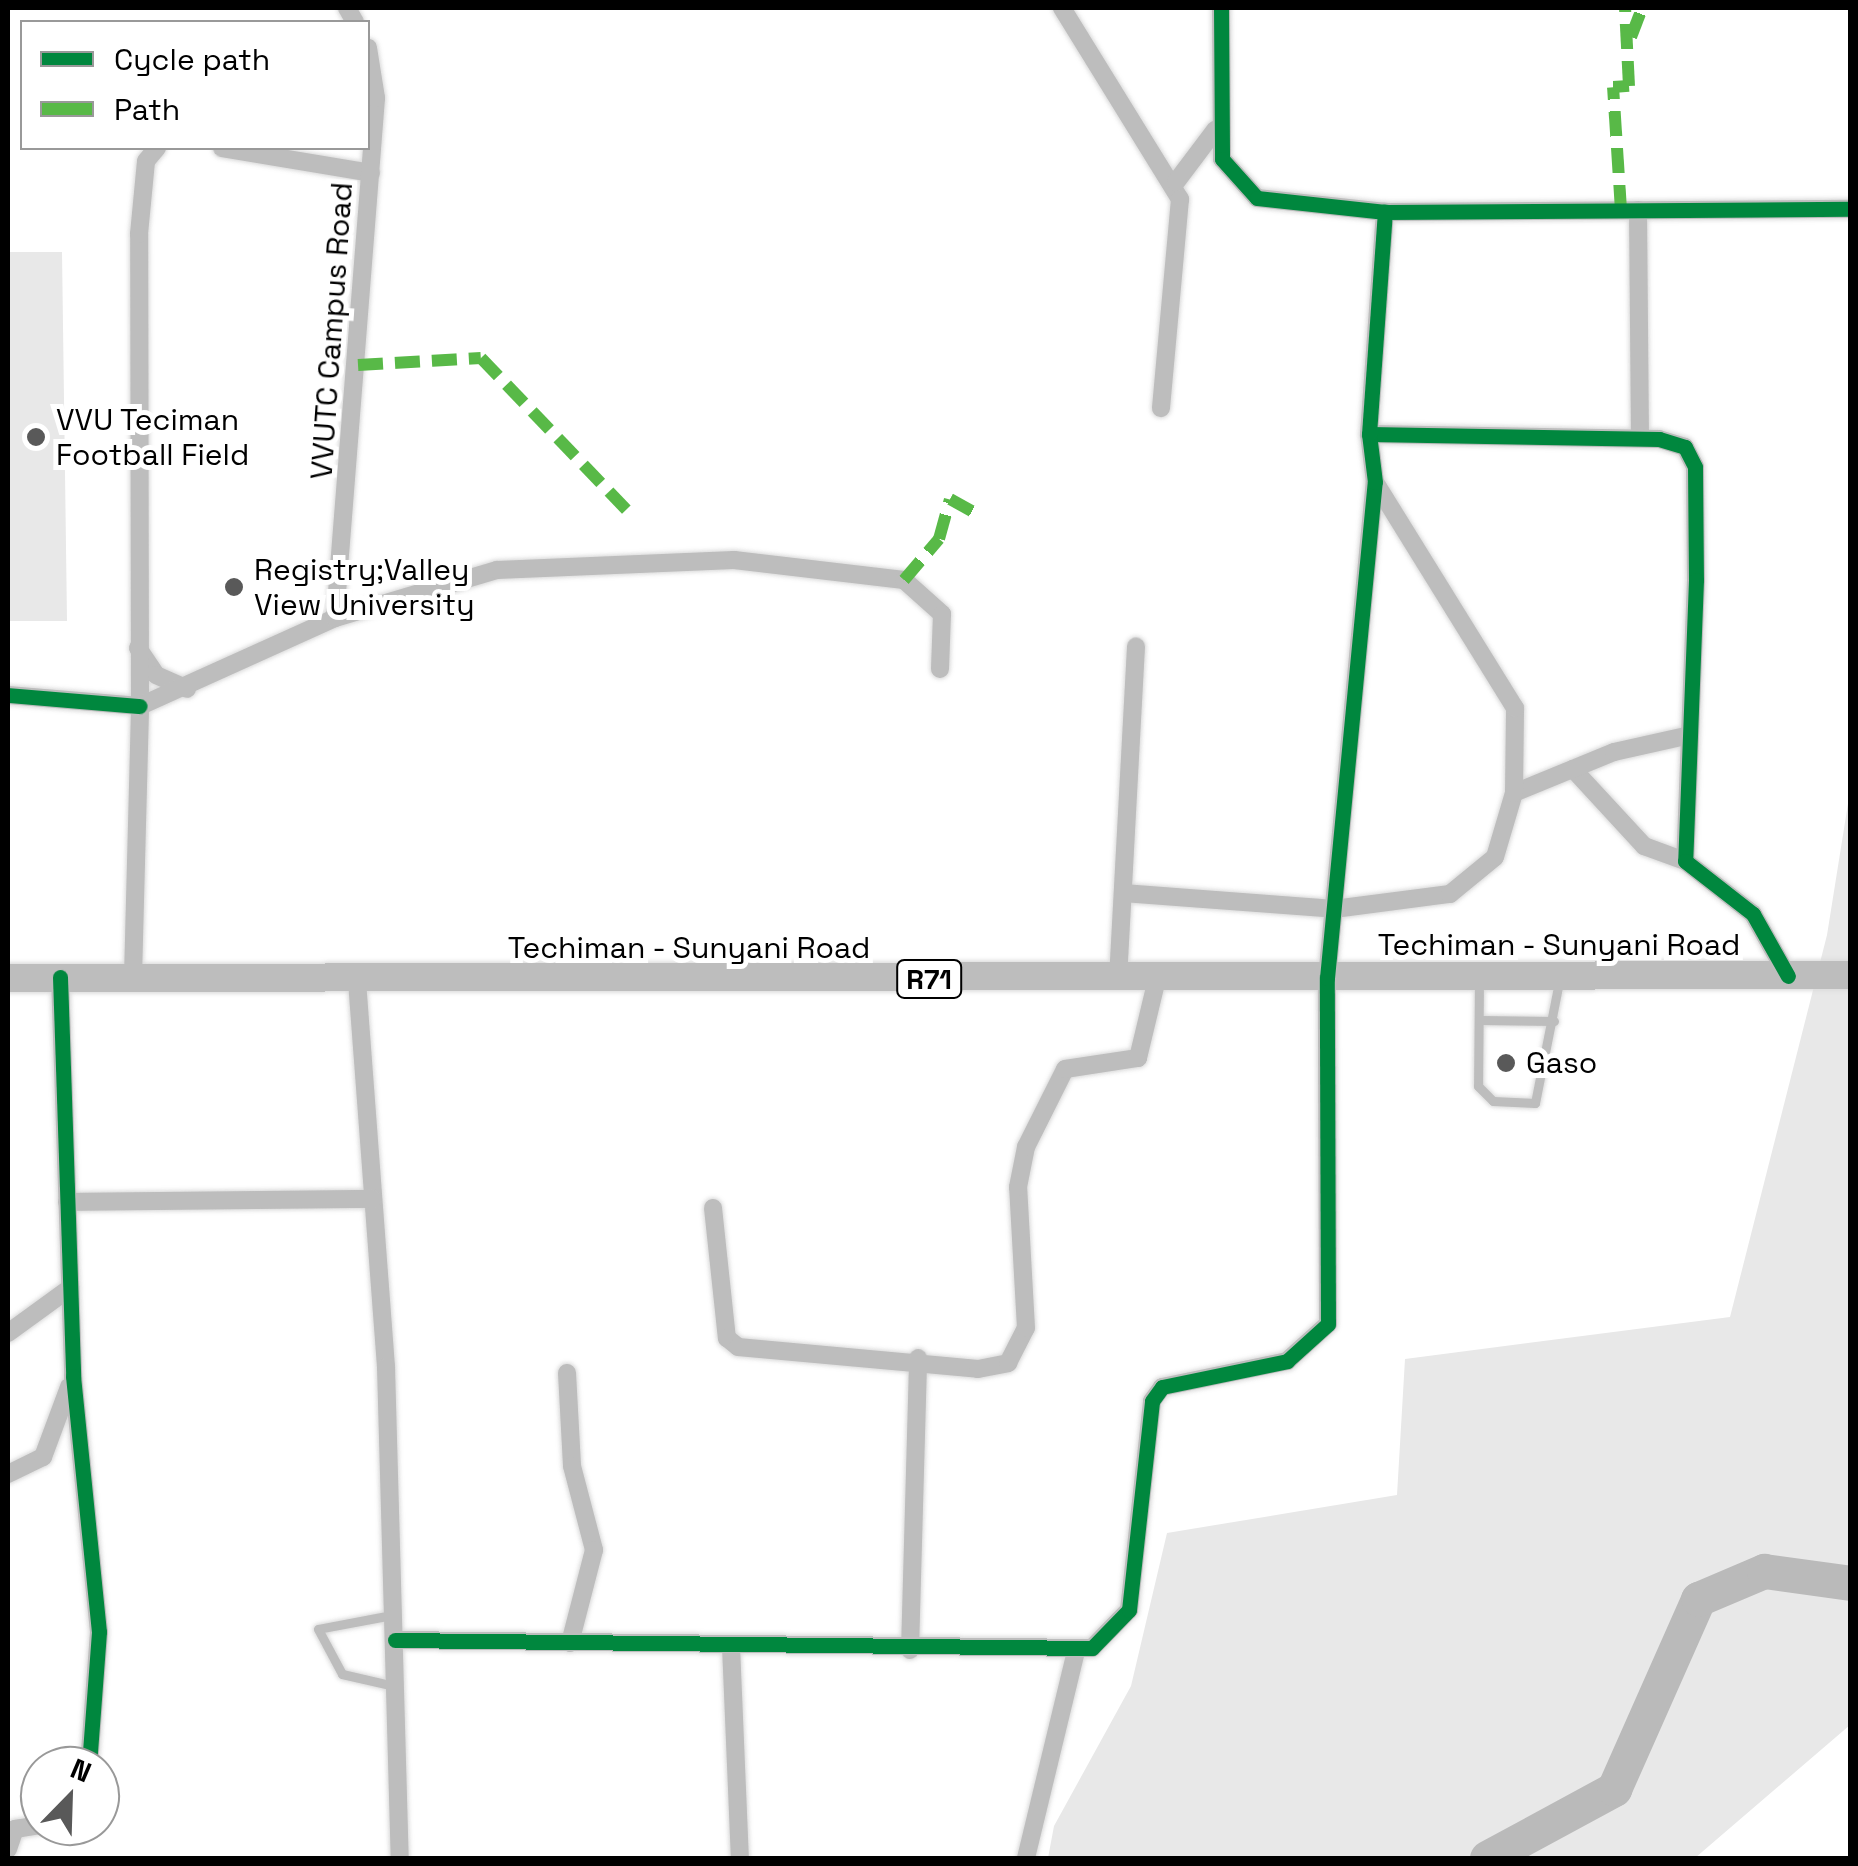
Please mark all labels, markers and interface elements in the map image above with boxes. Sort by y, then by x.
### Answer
legend [20,20,370,150]
text: Cycle path [114,40,270,79]
text: Path [114,90,180,129]
street label: VVUTC Campus Road [304,181,360,481]
place label: VVU Teciman Football Field [56,402,249,472]
marker: VVU Teciman Football Field [25,426,47,448]
place label: Registry;Valley View University [254,552,474,622]
marker: Registry;Valley View University [223,576,245,598]
street label: Techiman - Sunyani Road [1377,927,1741,963]
street label: Techiman - Sunyani Road [507,930,871,966]
road number: R71 [894,956,964,1002]
place label: Gaso [1526,1045,1597,1081]
marker: Gaso [1495,1052,1517,1074]
north arrow [20,1746,120,1846]
text: N [65,1750,97,1790]

